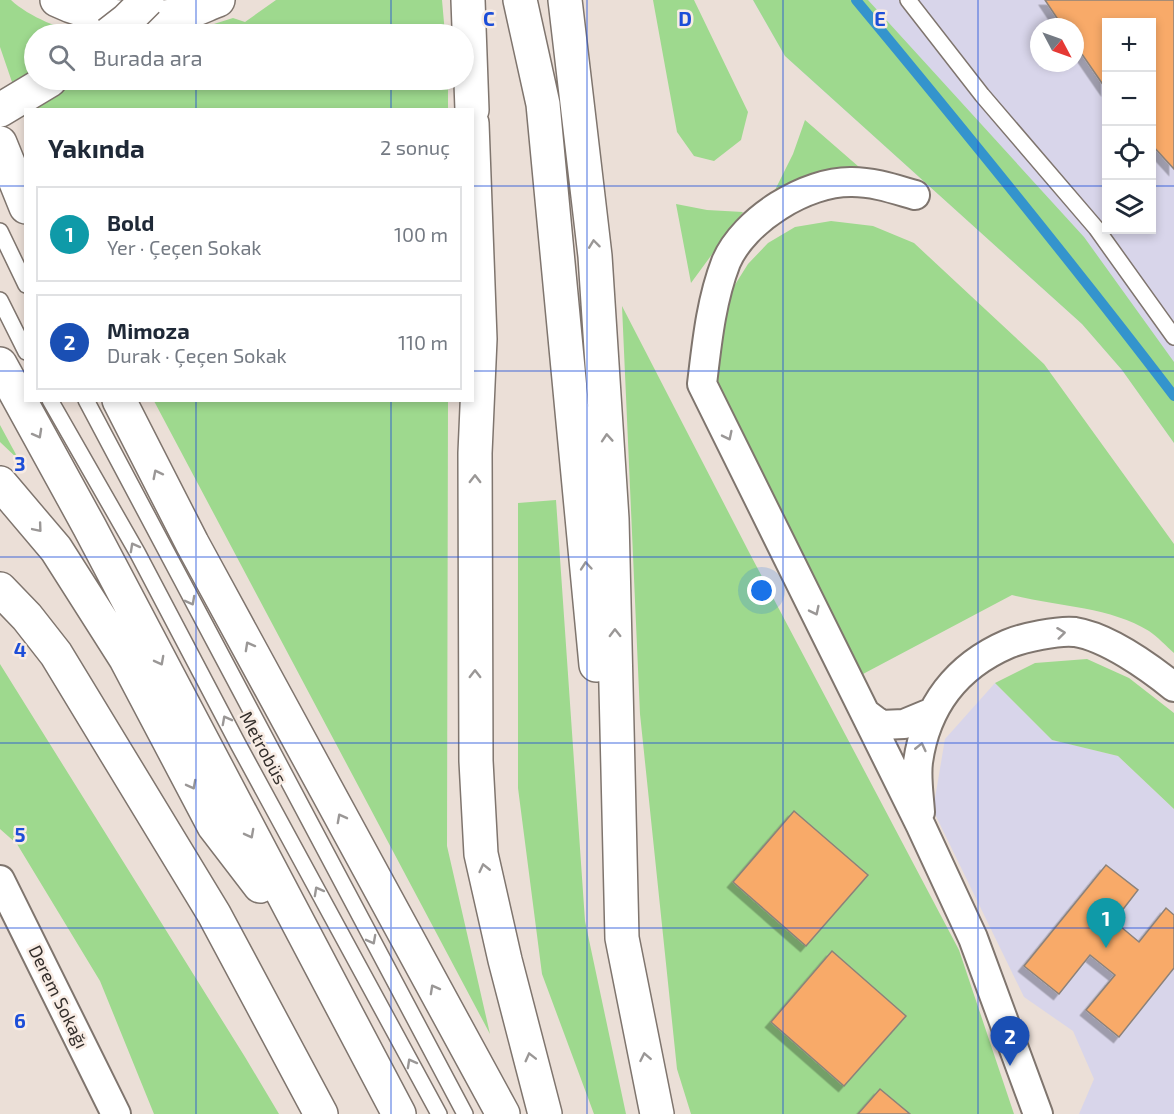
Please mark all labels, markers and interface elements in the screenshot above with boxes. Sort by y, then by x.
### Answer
text: C [483,6,495,30]
text: D [678,6,692,30]
text: E [874,6,886,30]
north arrow [1030,18,1084,72]
map controls [1102,18,1156,234]
button: + [1102,18,1156,72]
search box [24,24,474,90]
icon: search [45,41,78,74]
text: Burada ara [93,44,203,70]
button: − [1102,72,1156,126]
button: locate [1102,126,1156,180]
text: Yakında [48,132,145,163]
text: 2 sonuç [380,135,450,159]
button: layers [1102,180,1156,234]
text: Bold [107,209,154,235]
text: 1 [65,222,74,246]
text: 100 m [394,222,448,246]
text: Yer · Çeçen Sokak [107,235,262,259]
one-way arrow [588,239,600,248]
text: Mimoza [107,317,190,343]
text: 2 [64,330,75,354]
text: 110 m [398,330,448,354]
text: Durak · Çeçen Sokak [107,343,287,367]
one-way arrow [31,427,42,438]
one-way arrow [721,430,732,440]
one-way arrow [601,434,614,443]
text: 3 [14,451,26,475]
one-way arrow [153,470,164,480]
one-way arrow [469,474,481,483]
one-way arrow [31,521,42,532]
one-way arrow [130,543,141,554]
one-way arrow [580,562,593,571]
your location [747,576,776,605]
one-way arrow [184,595,195,605]
one-way arrow [807,604,819,615]
one-way arrow [609,628,621,637]
one-way arrow [1056,628,1065,640]
text: 4 [14,637,27,661]
one-way arrow [245,642,256,652]
one-way arrow [153,655,164,666]
one-way arrow [469,669,482,678]
street label: Metrobüs [236,707,292,788]
one-way arrow [221,715,233,726]
one-way arrow [914,742,927,752]
one-way arrow [185,778,196,789]
one-way arrow [337,813,348,824]
text: 5 [14,822,26,846]
one-way arrow [243,828,254,838]
one-way arrow [478,863,491,873]
one-way arrow [314,887,325,897]
pin: 1 [1086,898,1126,948]
one-way arrow [365,934,376,944]
street label: Derem Sokağı [24,941,93,1052]
one-way arrow [430,985,441,995]
text: 6 [14,1008,26,1032]
pin: 2 [990,1016,1030,1066]
one-way arrow [639,1052,652,1062]
one-way arrow [525,1053,538,1063]
one-way arrow [407,1058,418,1069]

